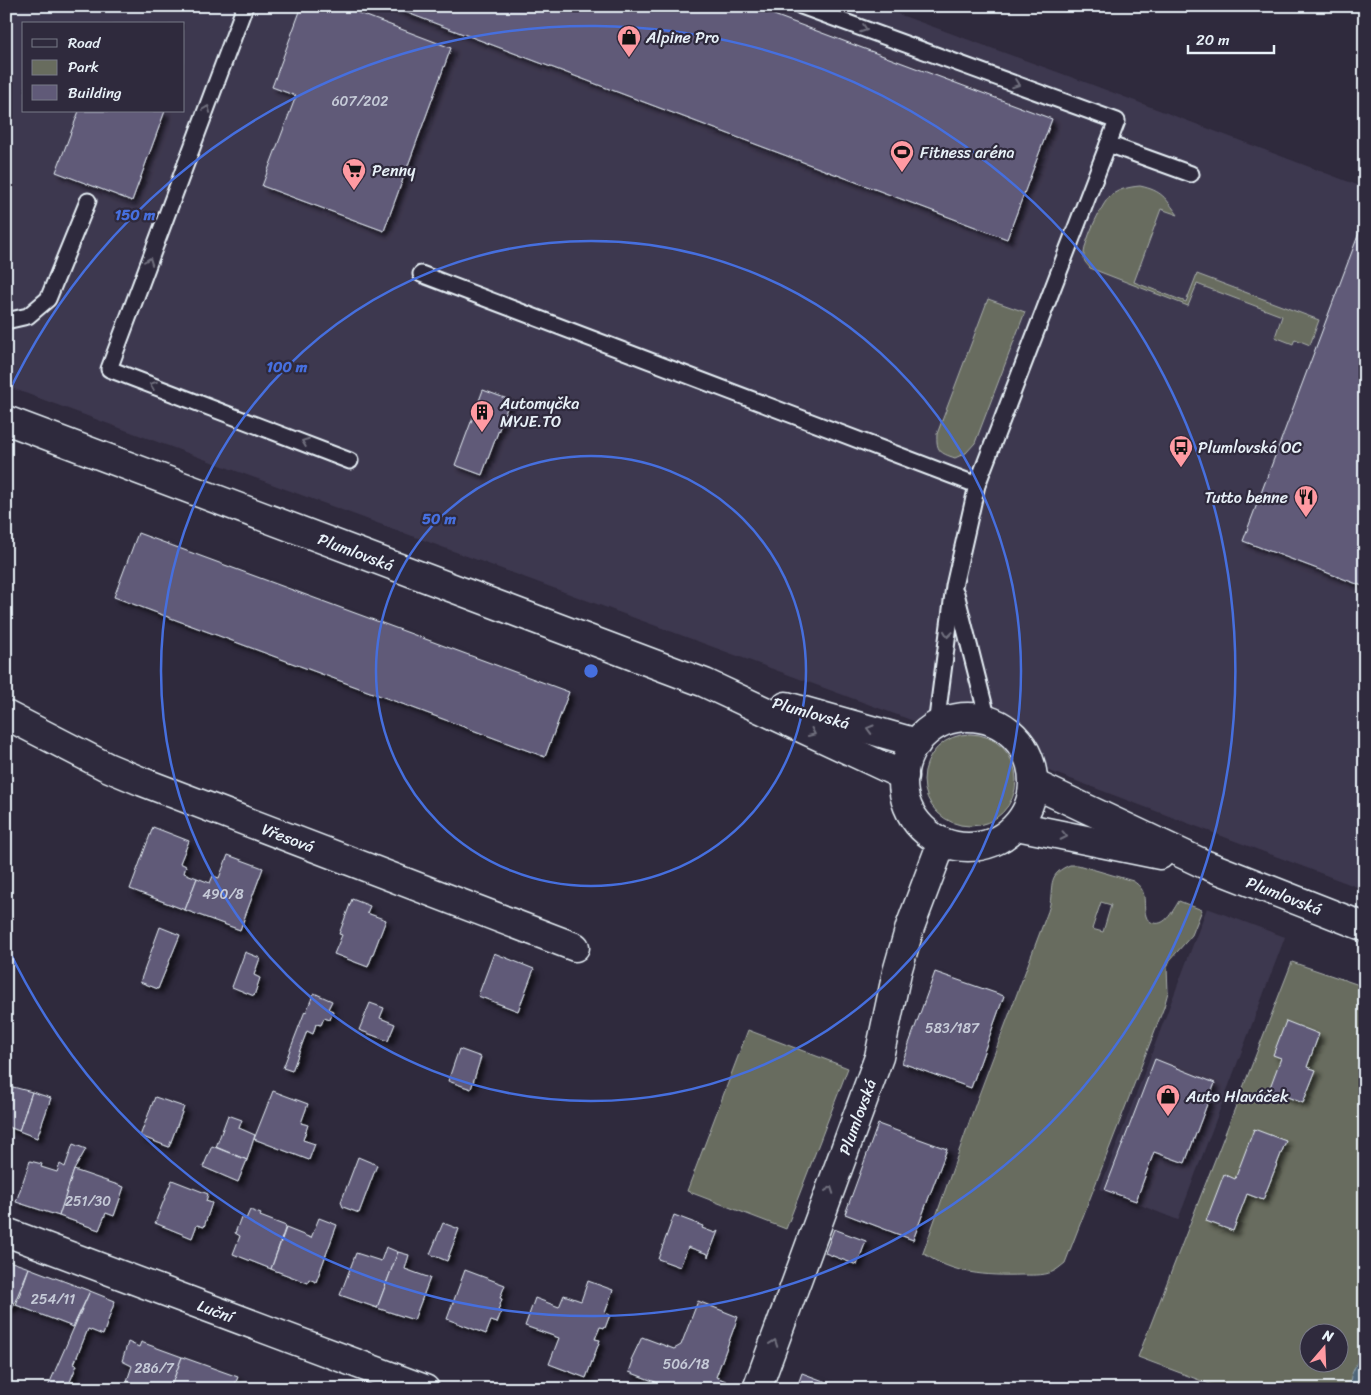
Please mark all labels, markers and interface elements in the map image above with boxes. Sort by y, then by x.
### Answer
legend [22,22,185,112]
scale bar [1188,22,1275,54]
place label: Alpine Pro [645,23,719,52]
one-way arrow [859,23,867,33]
shop icon: Alpine Pro [616,24,642,58]
text: 20 m [1196,27,1230,53]
text: Road [68,30,101,56]
text: Park [68,54,99,80]
one-way arrow [1011,78,1020,88]
text: Building [68,80,122,106]
house number: 607/202 [332,89,388,114]
one-way arrow [201,105,211,114]
place label: Fitness aréna [920,138,1015,167]
sports icon: Fitness aréna [889,139,915,173]
place label: Penny [372,156,416,185]
supermarket icon: Penny [341,157,367,191]
text: 150 m [115,202,156,228]
one-way arrow [143,257,153,266]
text: 100 m [267,354,308,380]
one-way arrow [149,381,157,391]
place label: Automyčka MYJE.TO [499,389,579,436]
building icon: Automyčka MYJE.TO [469,399,495,433]
place label: Plumlovská OC [1198,433,1302,462]
bus stop icon: Plumlovská OC [1168,434,1194,468]
one-way arrow [301,438,310,448]
place label: Tutto benne [1204,483,1288,512]
restaurant icon: Tutto benne [1293,484,1319,518]
text: 50 m [422,506,457,532]
street label: Plumlovská [314,524,398,579]
one-way arrow [943,630,954,638]
centre of rings [582,662,600,680]
street label: Plumlovská [769,688,853,738]
one-way arrow [866,725,874,735]
one-way arrow [807,727,816,737]
street label: Vřesová [258,814,319,861]
one-way arrow [1060,830,1069,841]
street label: Plumlovská [1242,867,1326,923]
house number: 490/8 [202,882,244,907]
house number: 583/187 [925,1016,980,1041]
street label: Plumlovská [830,1075,884,1159]
place label: Auto Hlaváček [1185,1082,1289,1111]
shop icon: Auto Hlaváček [1155,1083,1181,1117]
one-way arrow [824,1187,834,1195]
house number: 251/30 [65,1189,111,1214]
house number: 254/11 [31,1287,75,1312]
street label: Luční [193,1291,241,1332]
north arrow [1298,1322,1348,1372]
text: N [1318,1322,1337,1350]
one-way arrow [768,1339,778,1348]
house number: 506/18 [663,1352,710,1377]
house number: 286/7 [134,1356,175,1381]

